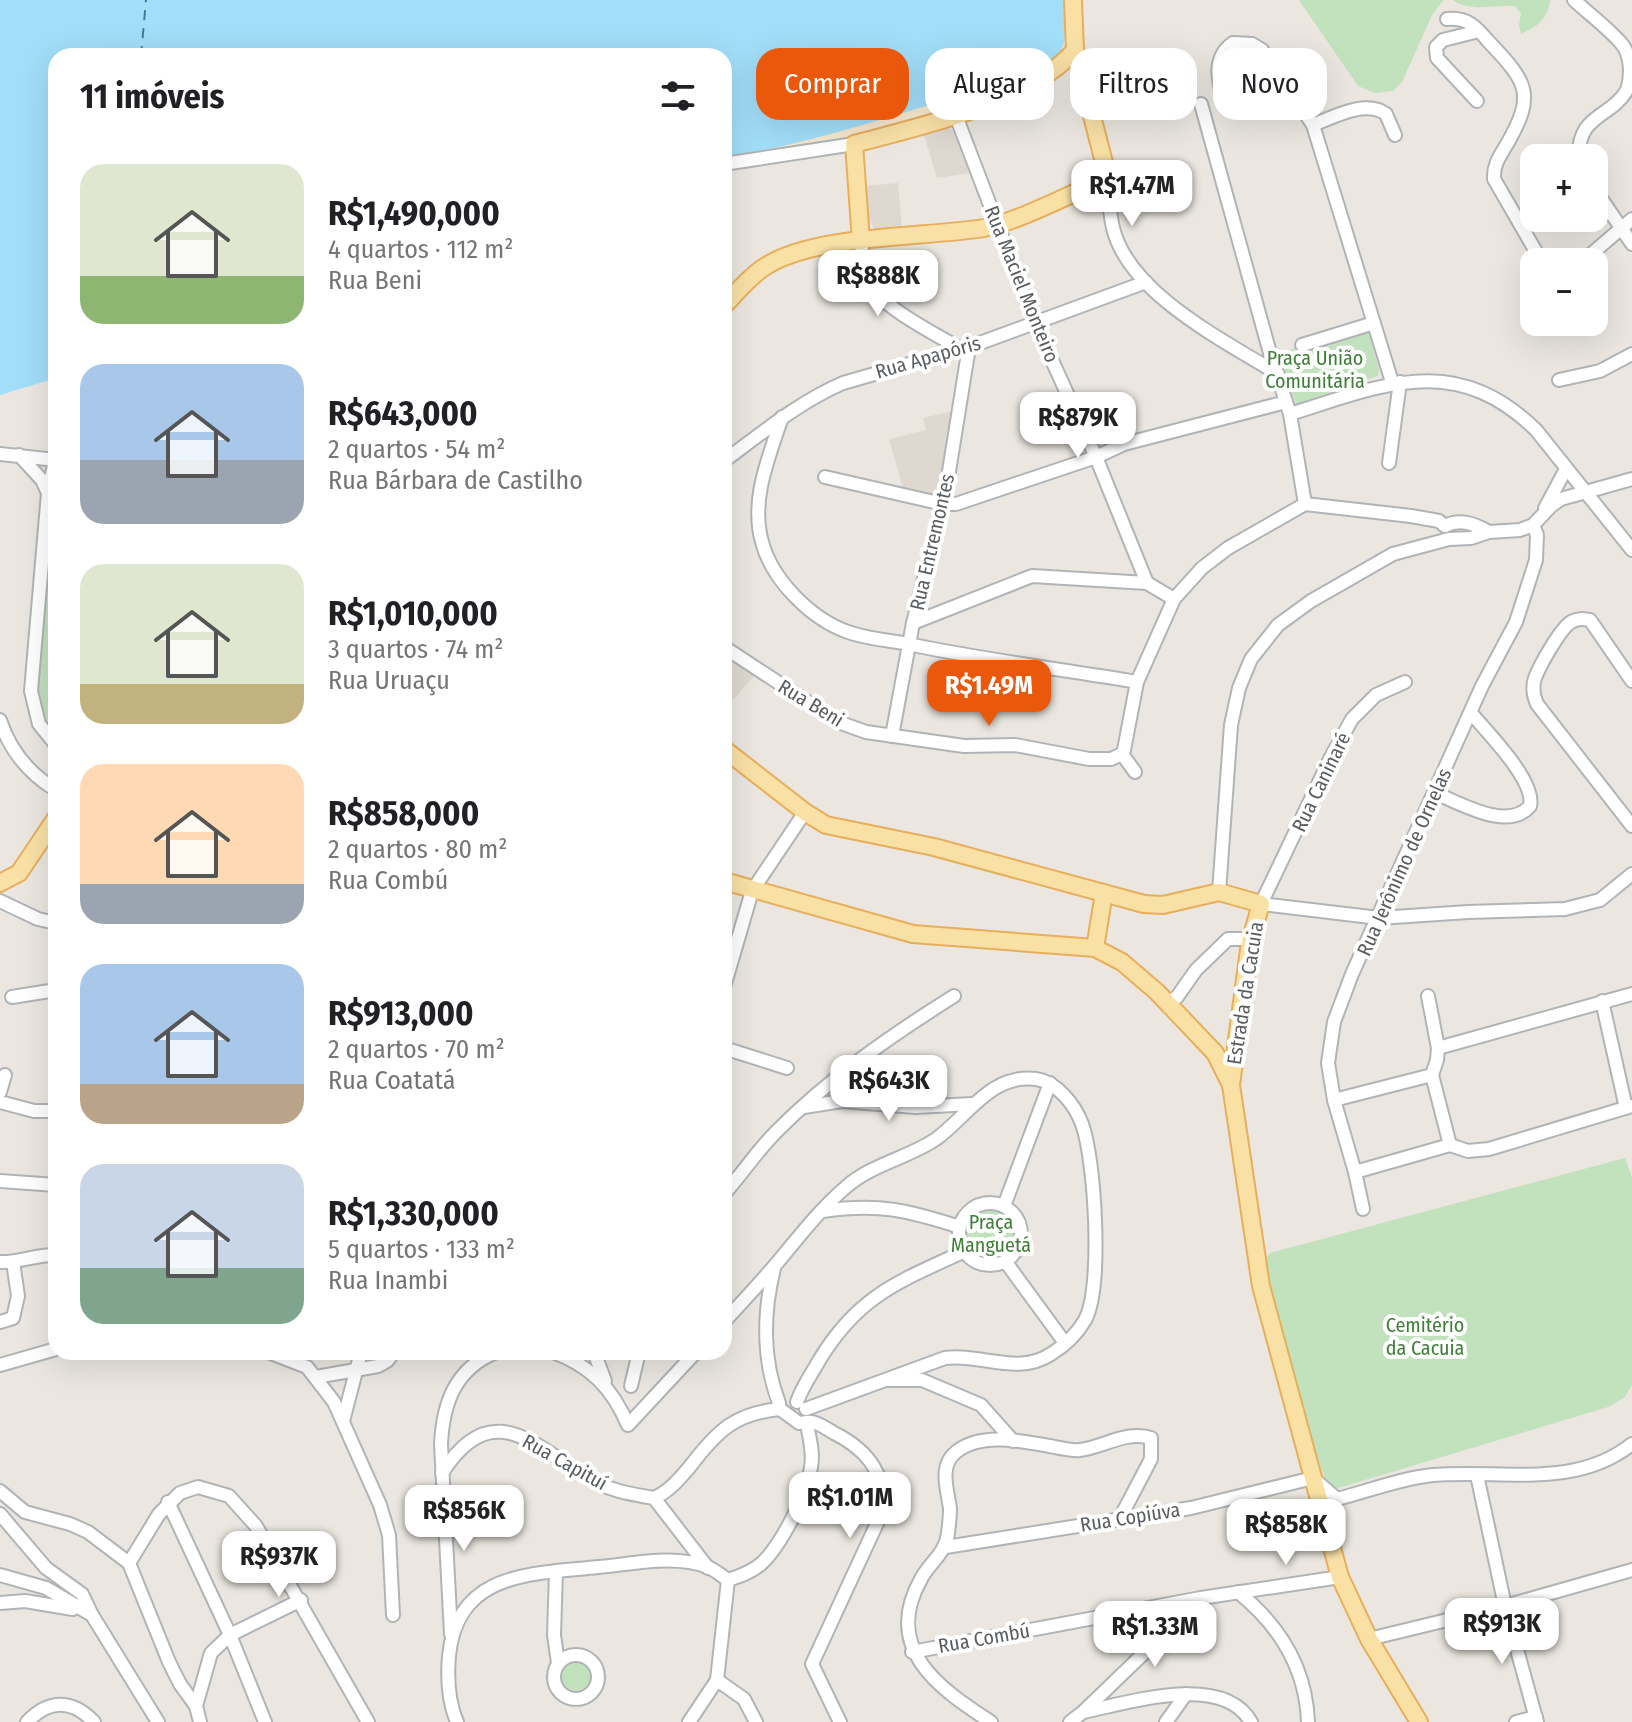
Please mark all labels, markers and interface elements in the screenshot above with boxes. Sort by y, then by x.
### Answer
chip: Comprar [756,48,909,120]
chip: Alugar [925,48,1054,120]
chip: Filtros [1070,48,1197,120]
chip: Novo [1213,48,1327,120]
icon: filters [656,74,700,118]
text: 11 imóveis [80,76,225,117]
map controls [1520,144,1608,336]
button: + [1520,144,1608,232]
pin: R$1.47M [1058,160,1206,228]
text: R$1.47M [1089,170,1175,201]
text: R$1,490,000 [328,193,500,234]
icon: home [144,196,240,292]
street label: Rua Maciel Monteiro [980,202,1064,366]
text: 4 quartos · 112 m² [328,234,513,265]
button: − [1520,248,1608,336]
pin: R$888K [813,250,943,318]
text: R$888K [836,260,920,291]
text: Rua Beni [328,265,422,296]
street label: Rua Apapóris [873,331,983,383]
park label: Praça União Comunitária [1265,346,1365,393]
pin: R$879K [1013,392,1143,460]
text: R$643,000 [328,393,478,434]
icon: home [144,396,240,492]
text: R$879K [1038,402,1118,433]
text: 2 quartos · 54 m² [328,434,505,465]
text: Rua Bárbara de Castilho [328,465,583,496]
street label: Rua Entremontes [905,471,959,613]
text: R$1,010,000 [328,593,498,634]
icon: home [144,596,240,692]
text: 3 quartos · 74 m² [328,634,503,665]
pin: R$1.49M [915,660,1063,728]
text: Rua Uruaçu [328,665,450,696]
text: R$1.49M [945,670,1033,701]
street label: Rua Beni [774,674,848,732]
street label: Rua Caninaré [1287,728,1355,836]
street label: Rua Jerônimo de Ornelas [1352,764,1456,960]
text: R$858,000 [328,793,479,834]
icon: home [144,796,240,892]
text: 2 quartos · 80 m² [328,834,507,865]
text: Rua Combú [328,865,448,896]
street label: Estrada da Cacuia [1222,920,1268,1066]
text: R$913,000 [328,993,474,1034]
icon: home [144,996,240,1092]
text: 2 quartos · 70 m² [328,1034,505,1065]
pin: R$643K [824,1055,954,1123]
text: Rua Coatatá [328,1065,456,1096]
text: R$643K [848,1065,930,1096]
text: R$1,330,000 [328,1193,499,1234]
icon: home [144,1196,240,1292]
park label: Praça Manguetá [951,1210,1031,1257]
text: 5 quartos · 133 m² [328,1234,515,1265]
text: Rua Inambi [328,1265,448,1296]
park label: Cemitério da Cacuia [1386,1313,1464,1360]
street label: Rua Capituí [518,1429,612,1495]
pin: R$1.01M [776,1472,924,1540]
text: R$1.01M [807,1482,893,1513]
pin: R$856K [399,1485,529,1553]
text: R$856K [423,1495,505,1526]
street label: Rua Copiúva [1078,1497,1182,1537]
pin: R$858K [1221,1499,1351,1567]
text: R$858K [1245,1509,1327,1540]
pin: R$937K [214,1531,344,1599]
text: R$937K [240,1541,318,1572]
pin: R$913K [1437,1598,1567,1666]
pin: R$1.33M [1081,1601,1229,1669]
text: R$913K [1463,1608,1541,1639]
text: R$1.33M [1111,1611,1199,1642]
street label: Rua Combú [936,1618,1032,1658]

